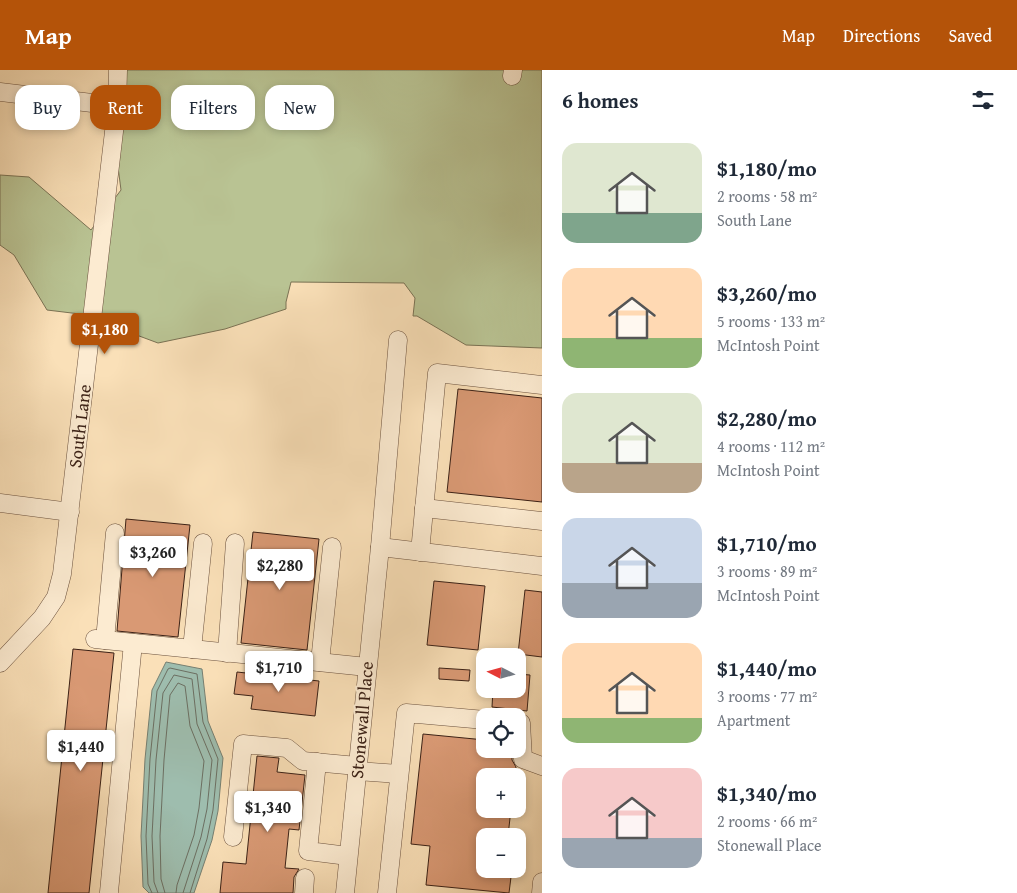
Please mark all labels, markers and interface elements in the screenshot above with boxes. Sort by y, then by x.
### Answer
text: Map [25,18,72,53]
text: Map [782,22,815,49]
text: Directions [843,22,920,49]
text: Saved [948,22,992,49]
chip: Buy [15,85,80,130]
chip: Rent [90,85,161,130]
chip: Filters [171,85,255,130]
chip: New [265,85,334,130]
text: 6 homes [562,85,638,116]
icon: filters [969,86,997,114]
text: $1,180/mo [717,153,817,184]
icon: home [602,163,662,223]
text: 2 rooms · 58 m² [717,184,817,208]
text: South Lane [717,208,792,232]
text: $3,260/mo [717,278,817,309]
icon: home [602,288,662,348]
text: 5 rooms · 133 m² [717,309,825,333]
pin: $1,180 [64,312,146,355]
text: $1,180 [82,317,128,341]
text: McIntosh Point [717,333,820,357]
street label: South Lane [61,383,98,469]
text: $2,280/mo [717,403,817,434]
icon: home [602,413,662,473]
text: 4 rooms · 112 m² [717,434,825,458]
text: McIntosh Point [717,458,820,482]
text: $1,710/mo [717,528,817,559]
pin: $3,260 [112,536,194,578]
icon: home [602,538,662,598]
text: $3,260 [130,540,176,564]
pin: $2,280 [239,548,321,591]
text: $2,280 [257,553,303,577]
text: 3 rooms · 89 m² [717,559,817,583]
text: McIntosh Point [717,583,820,607]
north arrow [476,648,526,698]
map controls [476,648,526,878]
pin: $1,710 [238,650,320,693]
text: $1,440/mo [717,653,817,684]
text: $1,710 [256,655,302,679]
street label: Stonewall Place [343,660,380,780]
icon: home [602,663,662,723]
text: 3 rooms · 77 m² [717,684,817,708]
button: locate [476,708,526,758]
text: Apartment [717,708,790,732]
pin: $1,440 [40,730,122,772]
text: $1,440 [58,734,104,758]
button: + [476,768,526,818]
text: $1,340/mo [717,778,817,809]
icon: home [602,788,662,848]
pin: $1,340 [227,790,309,833]
text: $1,340 [245,795,291,819]
text: 2 rooms · 66 m² [717,809,817,833]
button: − [476,828,526,878]
text: Stonewall Place [717,833,822,857]

